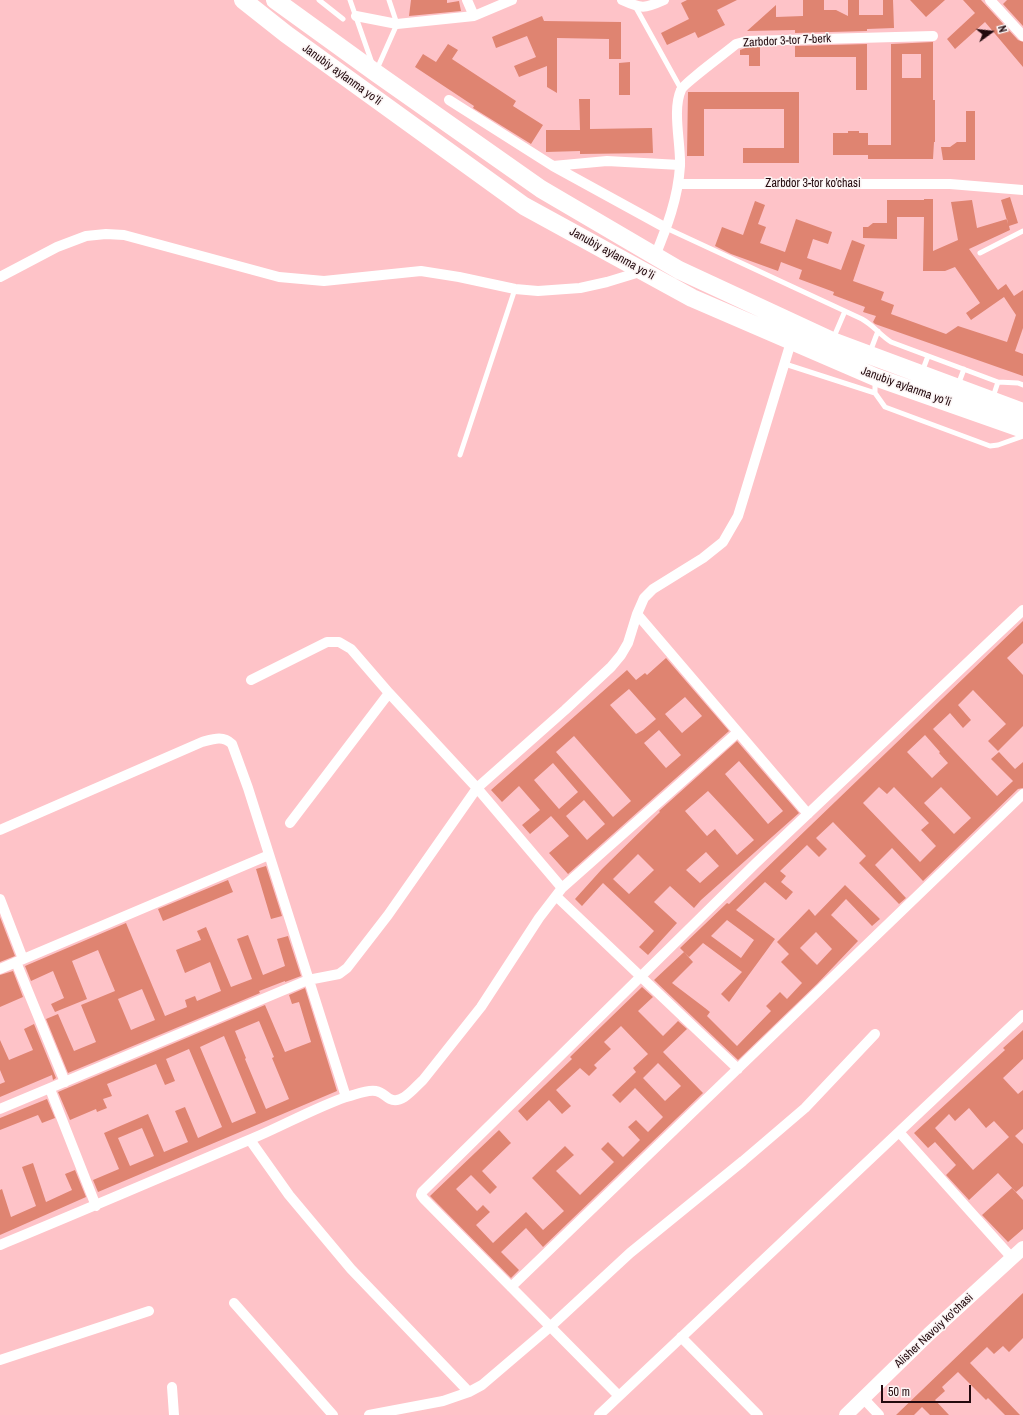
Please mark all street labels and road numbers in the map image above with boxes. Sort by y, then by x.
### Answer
street label: Zarbdor 3-tor 7-berk [743,32,831,50]
street label: Janubiy aylanma yoʻli [299,41,385,109]
street label: Zarbdor 3-tor koʼchasi [765,177,861,191]
street label: Janubiy aylanma yoʻli [567,225,657,283]
street label: Janubiy aylanma yoʻli [859,364,953,410]
street label: Alisher Navoiy ko'chasi [892,1291,976,1371]

